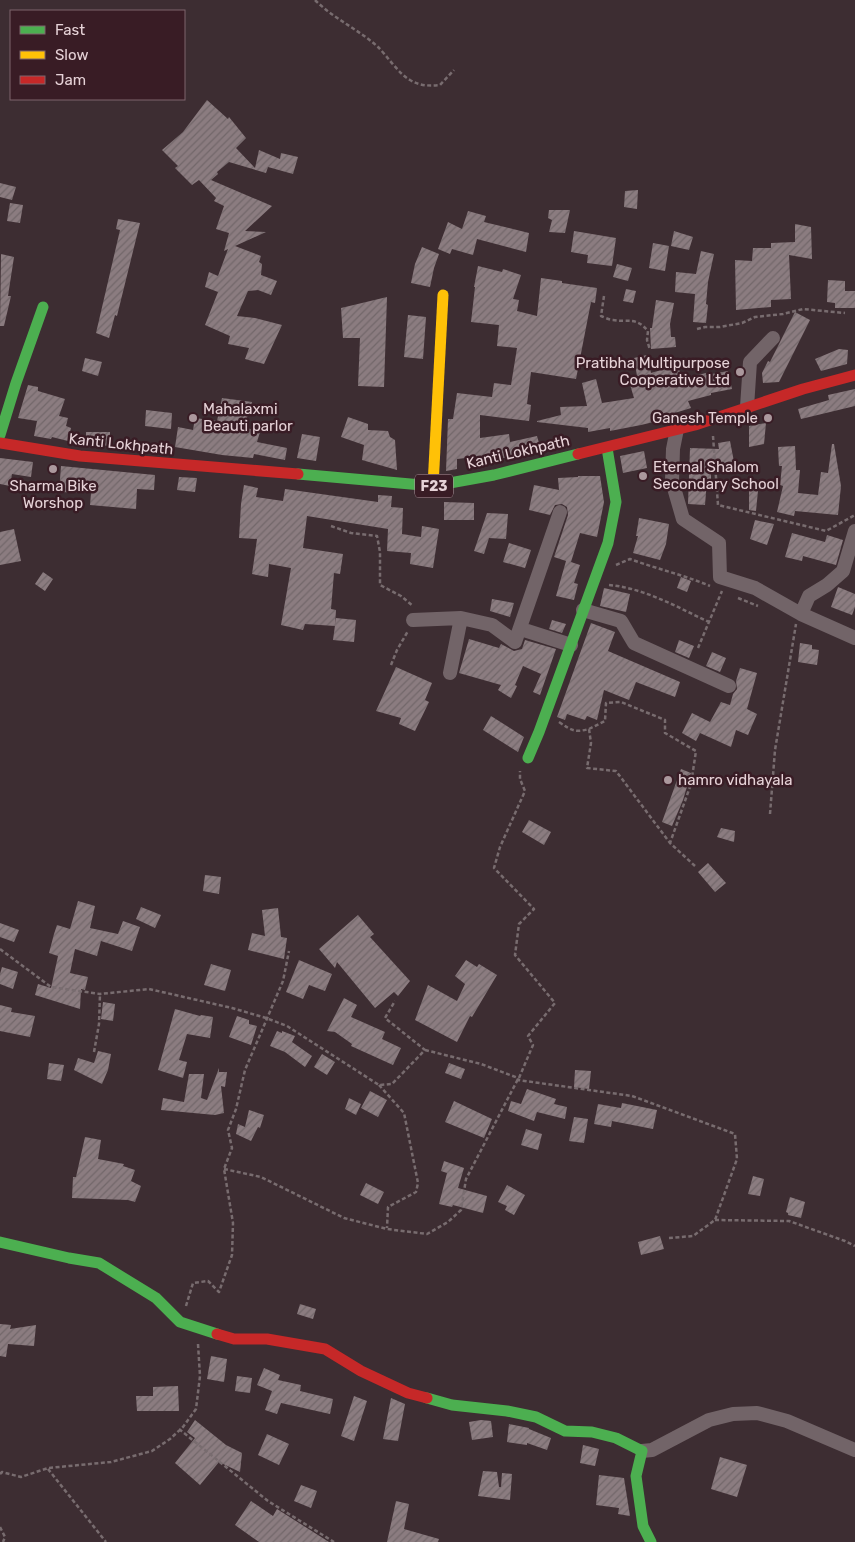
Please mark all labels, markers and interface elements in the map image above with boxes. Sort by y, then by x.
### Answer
legend [10,10,185,100]
text: Fast [55,21,85,39]
text: Slow [55,46,88,64]
text: Jam [55,71,86,89]
place label: Pratibha Multipurpose Cooperative Ltd [576,354,730,389]
marker: Pratibha Multipurpose Cooperative Ltd [734,366,746,378]
place label: Mahalaxmi Beauti parlor [203,400,293,435]
place label: Ganesh Temple [652,409,758,427]
marker: Mahalaxmi Beauti parlor [187,412,199,424]
marker: Ganesh Temple [762,412,774,424]
street label: Kanti Lokhpath [68,430,174,458]
street label: Kanti Lokhpath [465,431,571,473]
place label: Eternal Shalom Secondary School [653,458,779,493]
marker: Sharma Bike Worshop [47,463,59,475]
marker: Eternal Shalom Secondary School [637,470,649,482]
road number: F23 [415,474,453,498]
place label: Sharma Bike Worshop [9,477,97,512]
place label: hamro vidhayala [678,771,793,789]
marker: hamro vidhayala [662,774,674,786]

